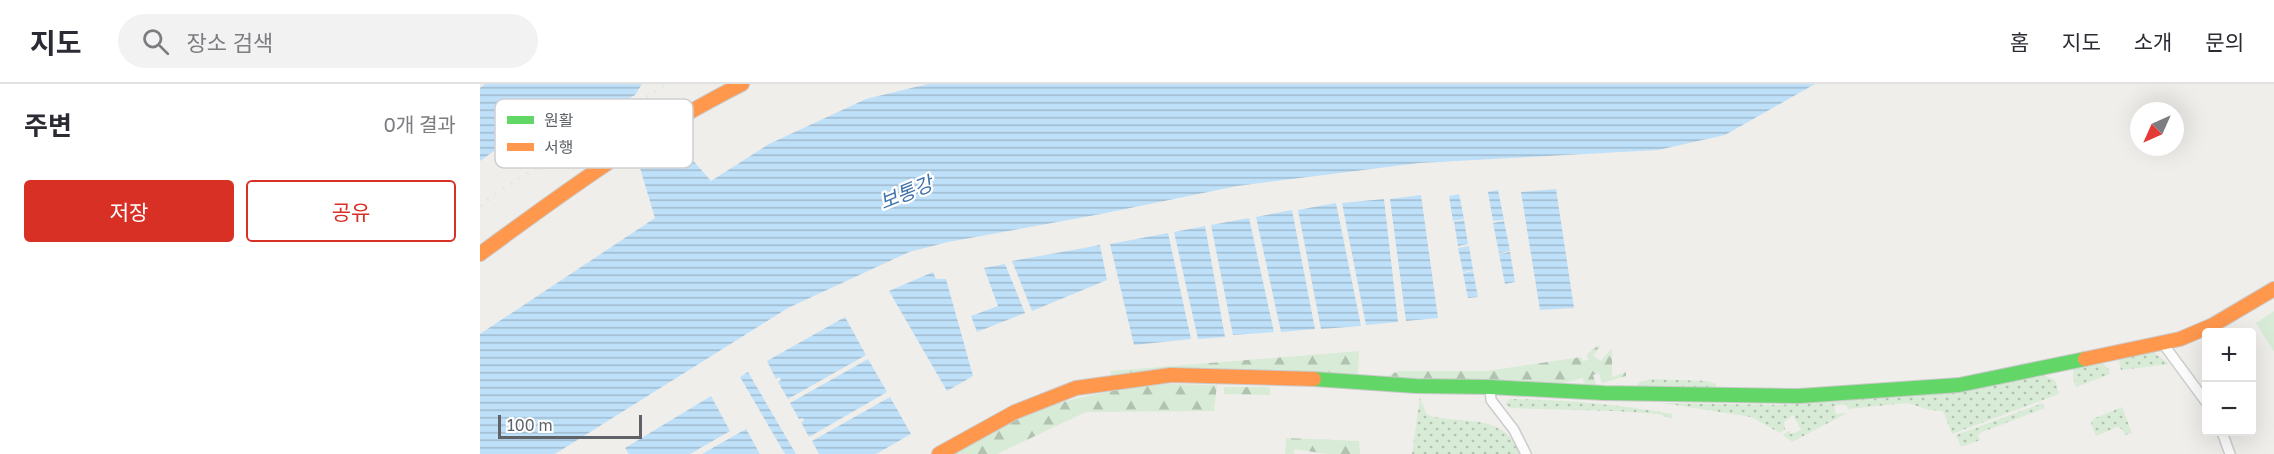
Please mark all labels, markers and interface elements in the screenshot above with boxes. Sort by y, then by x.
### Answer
search box [118,14,538,68]
icon: search [139,25,172,58]
text: 지도 [30,26,82,59]
text: 장소 검색 [187,29,273,56]
text: 홈 [2010,29,2029,55]
text: 지도 [2062,29,2101,55]
text: 소개 [2134,29,2172,55]
text: 문의 [2205,29,2244,55]
legend [495,99,693,168]
north arrow [2130,102,2184,156]
text: 주변 [24,110,72,141]
text: 원활 [544,110,574,130]
text: 0개 결과 [383,112,456,136]
text: 서행 [544,137,573,157]
water label: 보통강 [876,170,938,214]
button: 저장 [24,180,234,242]
button: 공유 [246,180,456,242]
map controls [2202,328,2256,436]
button: + [2202,328,2256,382]
button: − [2202,382,2256,436]
scale bar [498,412,642,440]
text: 100 m [507,415,553,435]

